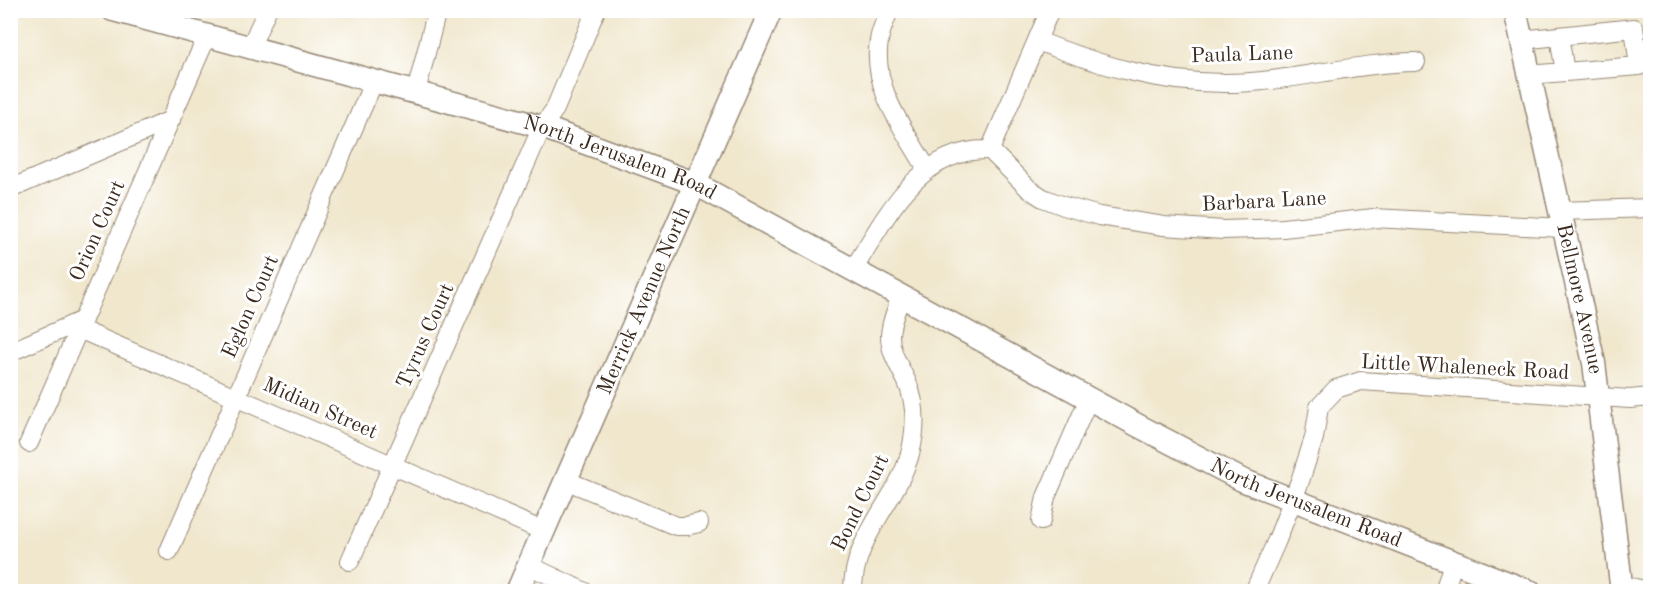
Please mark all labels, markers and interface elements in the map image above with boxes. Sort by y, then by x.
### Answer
street label: Paula Lane [1191,43,1293,67]
street label: North Jerusalem Road [521,112,720,204]
street label: Orion Court [66,177,130,285]
street label: Barbara Lane [1201,188,1327,216]
street label: Merrick Avenue North [594,203,694,398]
street label: Bellmore Avenue [1553,222,1606,375]
street label: Eglon Court [219,252,283,362]
street label: Tyrus Court [394,280,458,392]
street label: Little Whaleneck Road [1360,352,1570,384]
street label: Midian Street [259,374,381,444]
street label: Bond Court [829,451,893,555]
street label: North Jerusalem Road [1207,455,1405,551]

